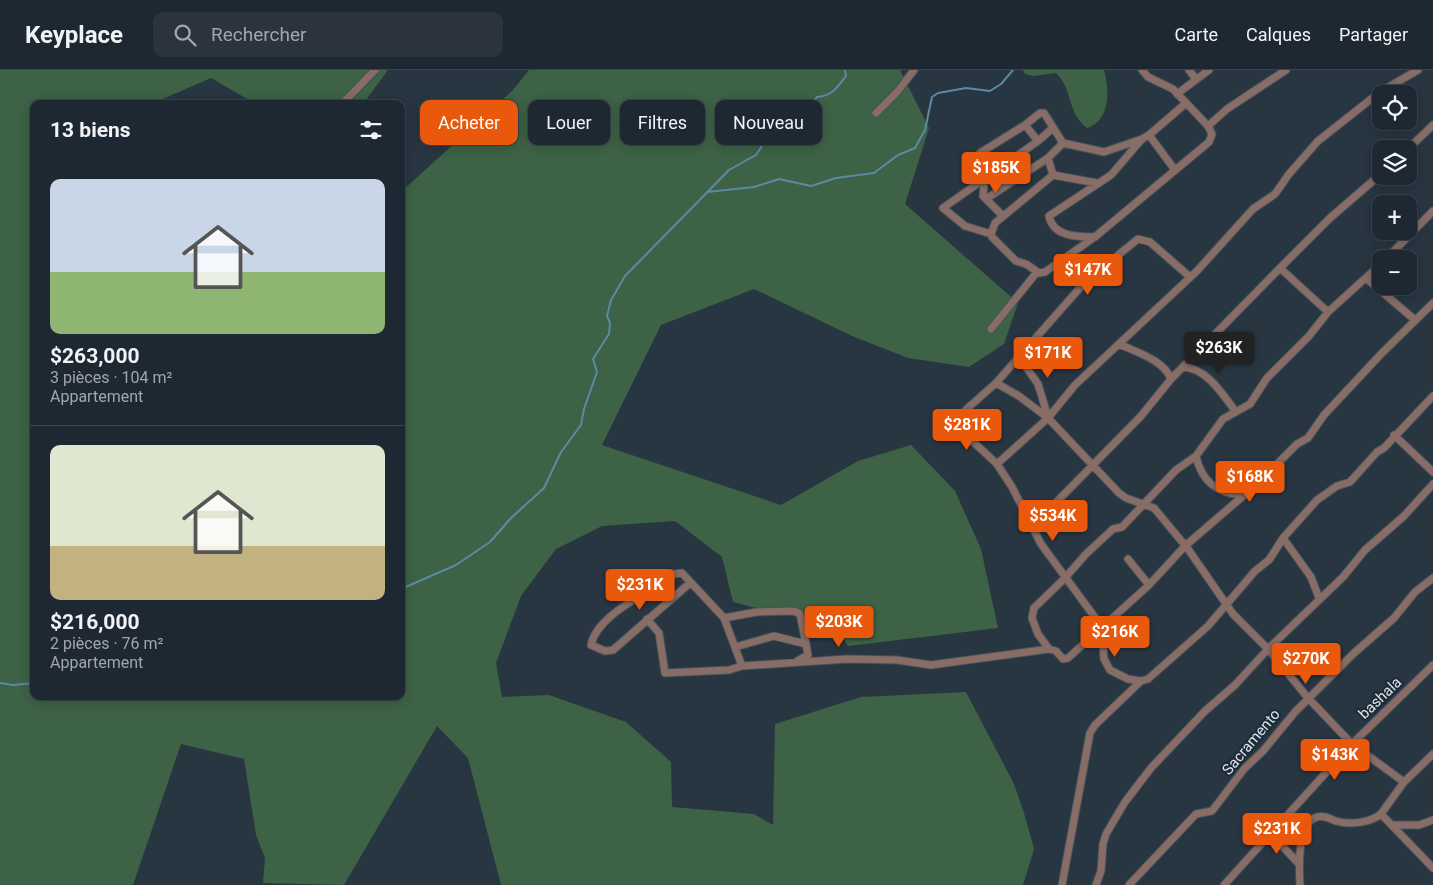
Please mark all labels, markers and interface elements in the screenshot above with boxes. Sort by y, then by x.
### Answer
search box [153,12,503,57]
text: Keyplace [25,21,123,49]
icon: search [171,21,199,49]
text: Rechercher [211,23,306,46]
text: Carte [1175,24,1218,45]
text: Calques [1246,24,1311,45]
text: Partager [1339,24,1408,45]
map controls [1372,85,1417,295]
button: locate [1372,85,1417,130]
chip: Acheter [420,100,518,145]
chip: Louer [528,100,610,145]
chip: Filtres [620,100,705,145]
chip: Nouveau [715,100,822,145]
icon: filters [357,116,385,144]
text: 13 biens [50,118,131,142]
button: layers [1372,140,1417,185]
pin: $185K [961,152,1031,194]
text: $185K [973,158,1019,177]
button: + [1372,195,1417,240]
icon: home [173,212,263,302]
button: − [1372,250,1417,295]
pin: $147K [1053,254,1123,296]
text: $147K [1065,260,1111,279]
pin: $263K [1184,332,1254,374]
pin: $171K [1013,336,1083,379]
text: $263K [1196,338,1242,357]
text: $171K [1025,343,1071,362]
text: $263,000 [50,344,140,368]
text: 3 pièces · 104 m² [50,368,172,387]
text: Appartement [50,387,143,406]
pin: $281K [932,408,1002,451]
text: $281K [944,415,990,434]
pin: $168K [1215,460,1285,503]
text: $168K [1227,467,1273,486]
icon: home [173,477,263,567]
pin: $534K [1018,500,1088,542]
text: $534K [1030,506,1076,525]
pin: $231K [605,568,675,611]
text: $231K [617,575,663,594]
pin: $203K [804,606,874,648]
text: $216,000 [50,610,140,634]
text: $203K [816,612,862,631]
pin: $216K [1080,616,1150,658]
text: $216K [1092,622,1138,641]
text: 2 pièces · 76 m² [50,634,163,653]
pin: $270K [1271,642,1341,685]
text: $270K [1283,649,1329,668]
text: Appartement [50,653,143,672]
street label: bashala [1355,673,1405,723]
street label: Sacramento [1218,705,1284,779]
pin: $143K [1300,738,1370,781]
text: $143K [1312,745,1358,764]
pin: $231K [1242,812,1312,855]
text: $231K [1254,819,1300,838]

